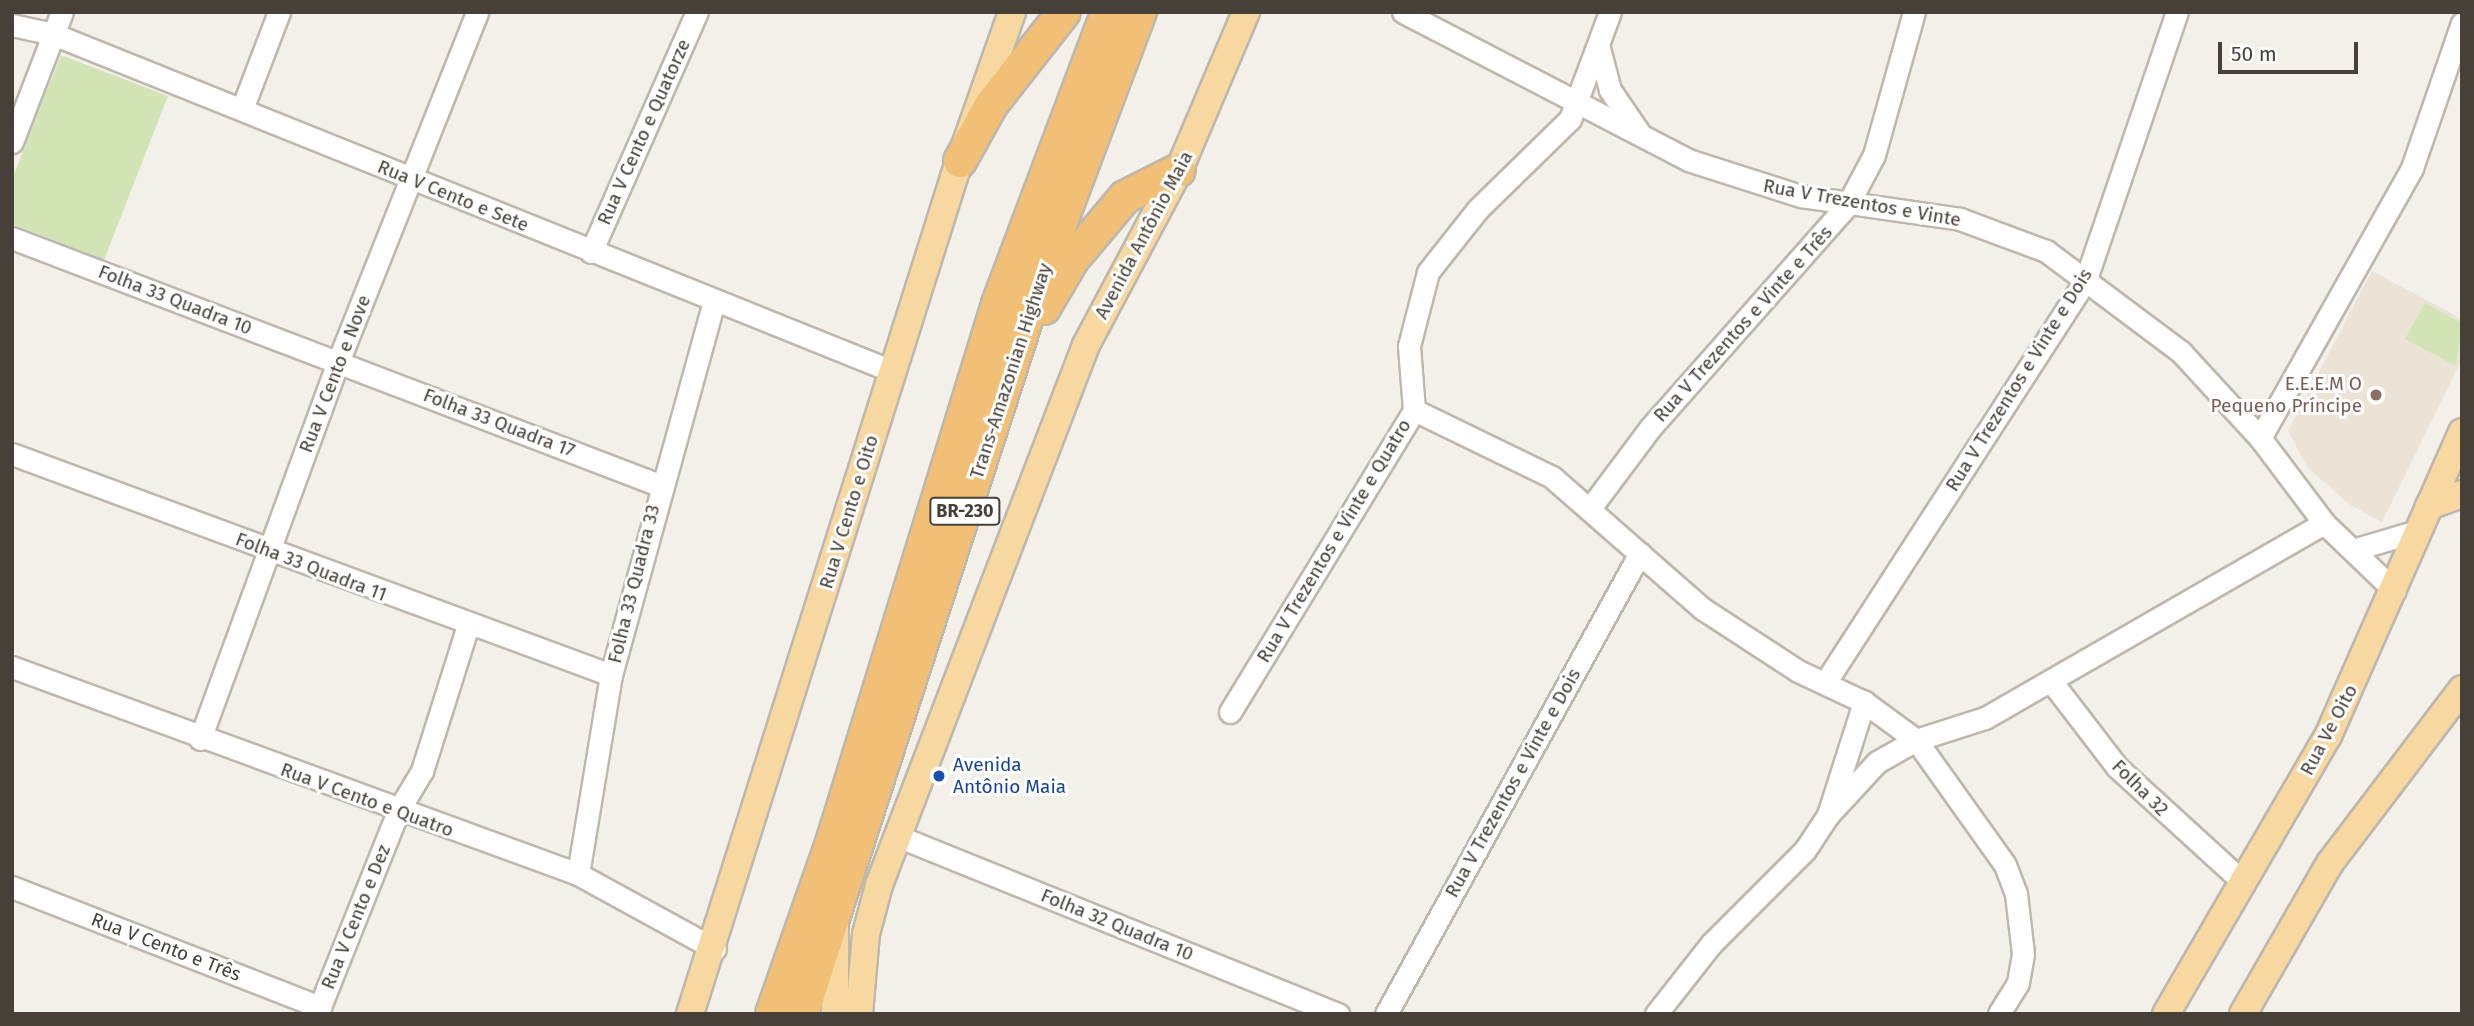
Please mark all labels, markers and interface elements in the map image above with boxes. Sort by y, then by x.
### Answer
scale bar [2222,28,2362,72]
street label: Rua V Cento e Quatorze [593,35,695,229]
text: 50 m [2231,41,2277,67]
street label: Avenida Antônio Maia [1090,147,1198,323]
street label: Rua V Cento e Sete [374,155,532,237]
street label: Rua V Trezentos e Vinte [1761,174,1963,232]
street label: Rua V Trezentos e Vinte e Três [1649,221,1837,427]
street label: Folha 33 Quadra 10 [95,260,255,340]
street label: Trans-Amazonian Highway [965,260,1057,482]
street label: Rua V Trezentos e Vinte e Dois [1941,264,2097,496]
street label: Rua V Cento e Nove [294,292,376,456]
place label: E.E.E.M O Pequeno Príncipe [2211,373,2362,417]
street label: Folha 33 Quadra 17 [420,384,578,462]
marker: E.E.E.M O Pequeno Príncipe [2368,387,2384,403]
street label: Rua V Trezentos e Vinte e Quatro [1252,415,1416,667]
street label: Rua V Cento e Oito [815,432,883,592]
road number: BR-230 [928,496,1002,526]
street label: Folha 33 Quadra 33 [603,502,665,666]
street label: Folha 33 Quadra 11 [232,528,390,606]
street label: Rua V Trezentos e Vinte e Dois [1440,664,1586,902]
street label: Rua Ve Oito [2296,681,2362,779]
place label: Avenida Antônio Maia [953,754,1066,798]
street label: Folha 32 [2107,755,2173,821]
street label: Rua V Cento e Quatro [277,758,457,842]
marker: Avenida Antônio Maia [931,768,947,784]
street label: Rua V Cento e Dez [317,841,395,993]
street label: Folha 32 Quadra 10 [1037,884,1197,966]
street label: Rua V Cento e Três [88,908,244,986]

